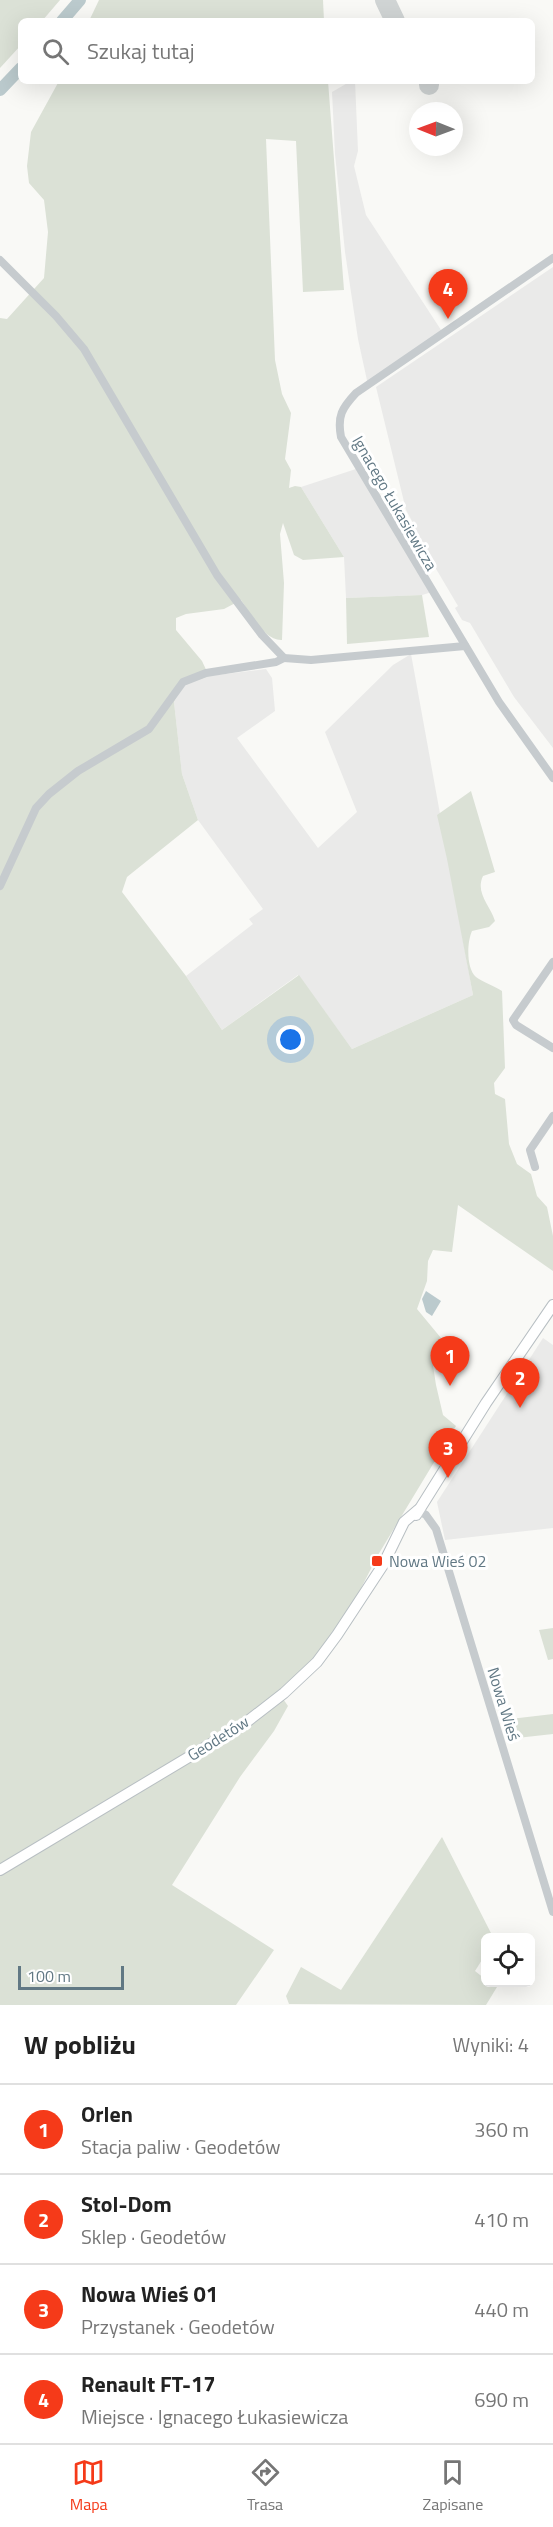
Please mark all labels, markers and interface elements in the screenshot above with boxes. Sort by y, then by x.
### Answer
search box [18,18,535,84]
text: Szukaj tutaj [87,34,195,68]
icon: search [39,35,72,68]
north arrow [409,102,463,156]
pin: 4 [428,270,468,319]
street label: Ignacego Łukasiewicza [346,431,444,575]
your location [276,1025,305,1054]
pin: 1 [430,1336,470,1386]
pin: 2 [500,1358,540,1408]
pin: 3 [428,1428,468,1478]
place label: Nowa Wieś 02 [389,1549,486,1573]
marker: Nowa Wieś 02 [370,1554,384,1568]
street label: Nowa Wieś [481,1664,527,1744]
street label: Geodetów [182,1710,254,1766]
map controls [481,1933,535,1987]
button: locate [481,1933,535,1987]
scale bar [18,1963,124,1990]
text: 100 m [27,1964,71,1988]
text: W pobliżu [24,2025,136,2064]
text: Wyniki: 4 [453,2029,529,2060]
text: Orlen [81,2097,133,2131]
text: 1 [38,2114,49,2145]
text: 360 m [474,2114,529,2145]
text: Stacja paliw · Geodetów [81,2131,280,2162]
text: Stol-Dom [81,2187,172,2221]
text: 2 [38,2204,49,2235]
text: 410 m [474,2204,529,2235]
text: Sklep · Geodetów [81,2221,226,2252]
text: Nowa Wieś 01 [81,2277,218,2311]
text: 3 [38,2294,49,2325]
text: 440 m [474,2294,529,2325]
text: Przystanek · Geodetów [81,2311,275,2342]
text: Renault FT-17 [81,2367,216,2401]
text: 4 [38,2384,49,2415]
text: 690 m [474,2384,529,2415]
text: Miejsce · Ignacego Łukasiewicza [81,2401,348,2432]
tab: Mapa [70,2456,108,2516]
tab: Trasa [247,2456,283,2516]
tab: Zapisane [423,2456,483,2516]

